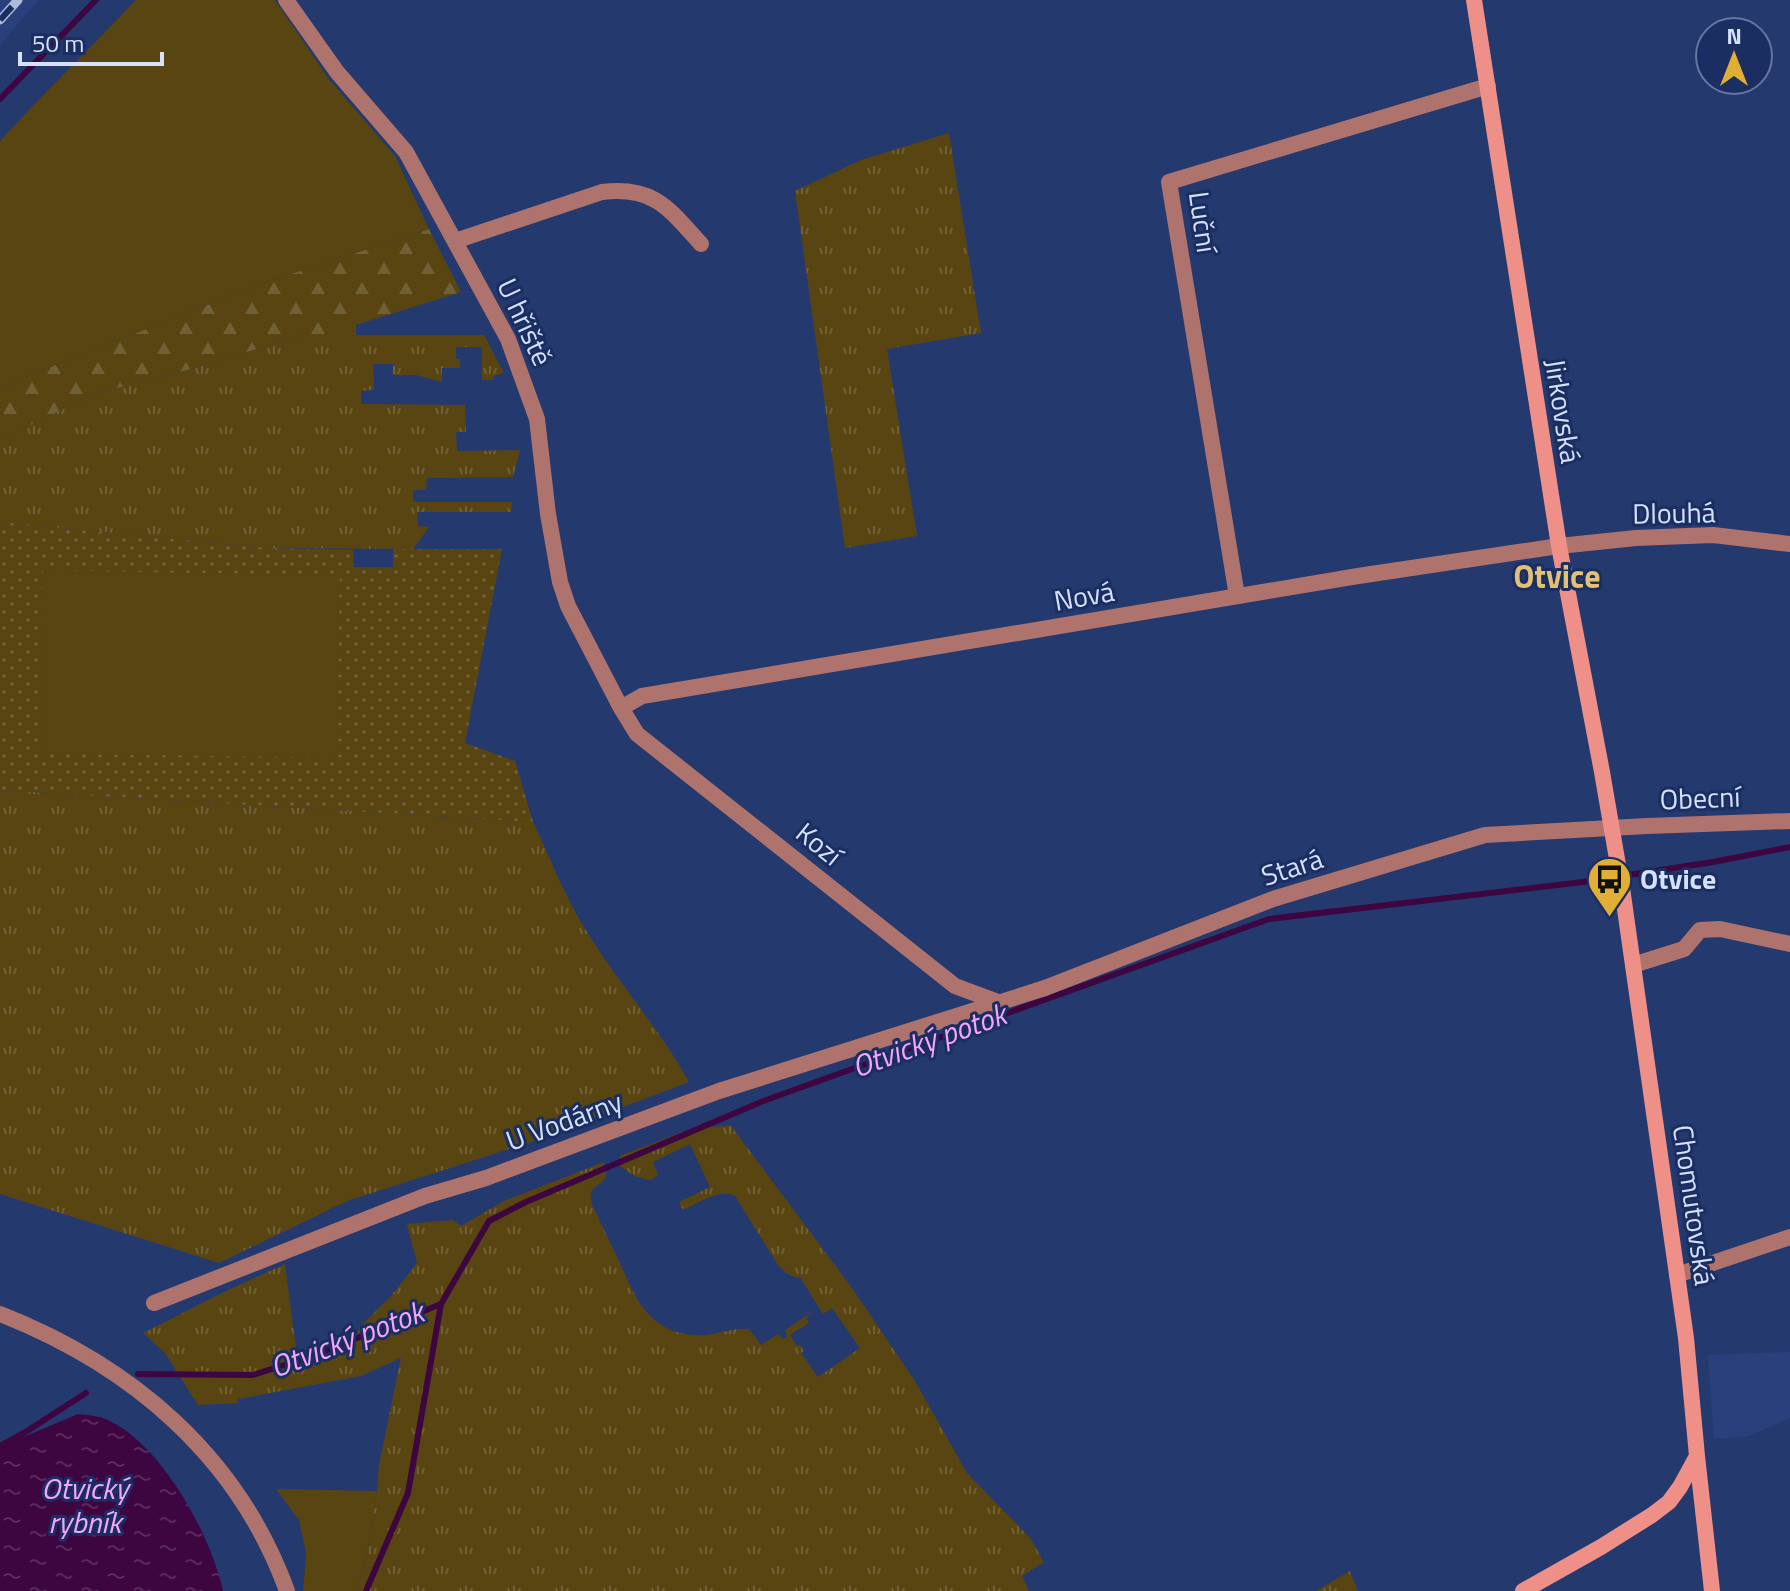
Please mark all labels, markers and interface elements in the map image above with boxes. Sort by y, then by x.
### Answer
scale bar [20,16,162,66]
north arrow [1694,16,1774,96]
text: N [1726,19,1742,53]
text: 50 m [32,25,84,61]
street label: Luční [1178,188,1229,257]
street label: U hřiště [487,271,564,373]
street label: Jirkovská [1534,356,1593,466]
street label: Dlouhá [1632,490,1716,535]
district label: Otvice [1513,552,1601,600]
street label: Nová [1050,569,1117,622]
street label: Obecní [1659,775,1743,820]
street label: Kozí [787,811,853,877]
street label: Stará [1255,836,1328,897]
bus stop icon: Otvice [1585,855,1633,918]
place label: Otvice [1640,857,1716,900]
water label: Otvický potok [845,990,1016,1089]
street label: U Vodárny [499,1080,628,1161]
street label: Chomutovská [1662,1122,1727,1288]
water label: Otvický potok [263,1287,434,1389]
water label: Otvický rybník [41,1465,132,1545]

